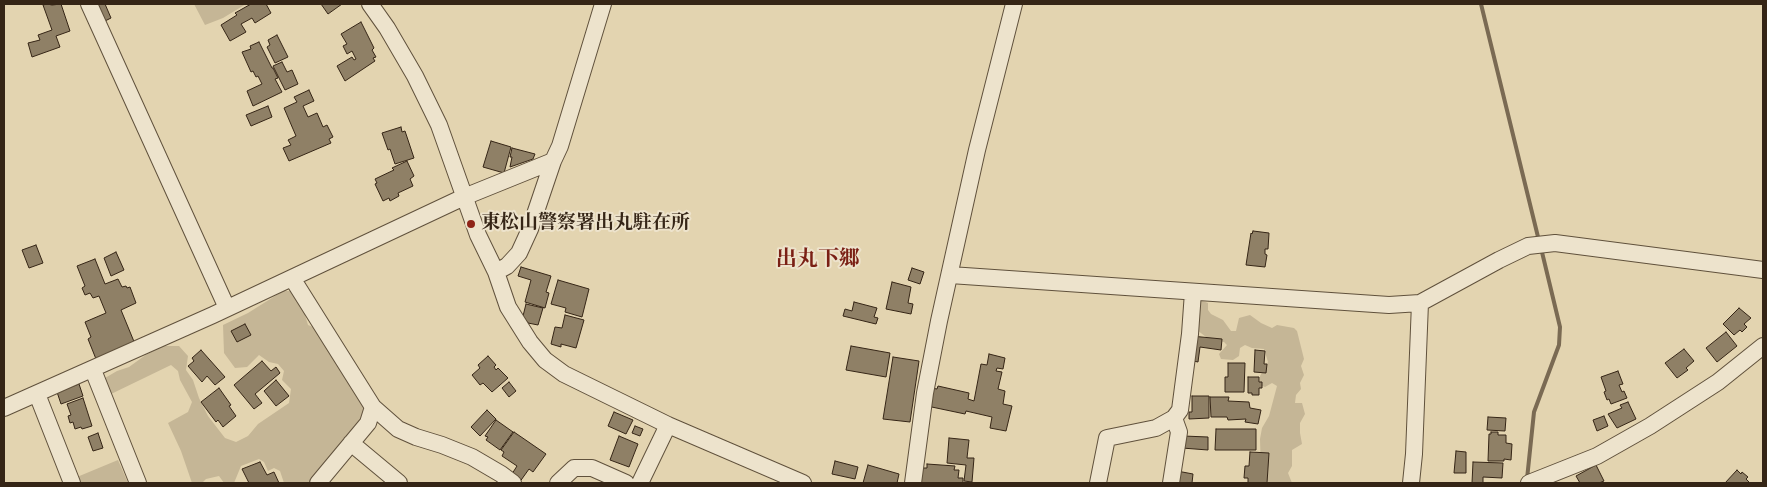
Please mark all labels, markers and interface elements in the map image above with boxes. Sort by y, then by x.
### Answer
place label: 東松山警察署出丸駐在所 [481,213,690,235]
marker: 東松山警察署出丸駐在所 [465,218,477,230]
district label: 出丸下郷 [776,248,860,274]

